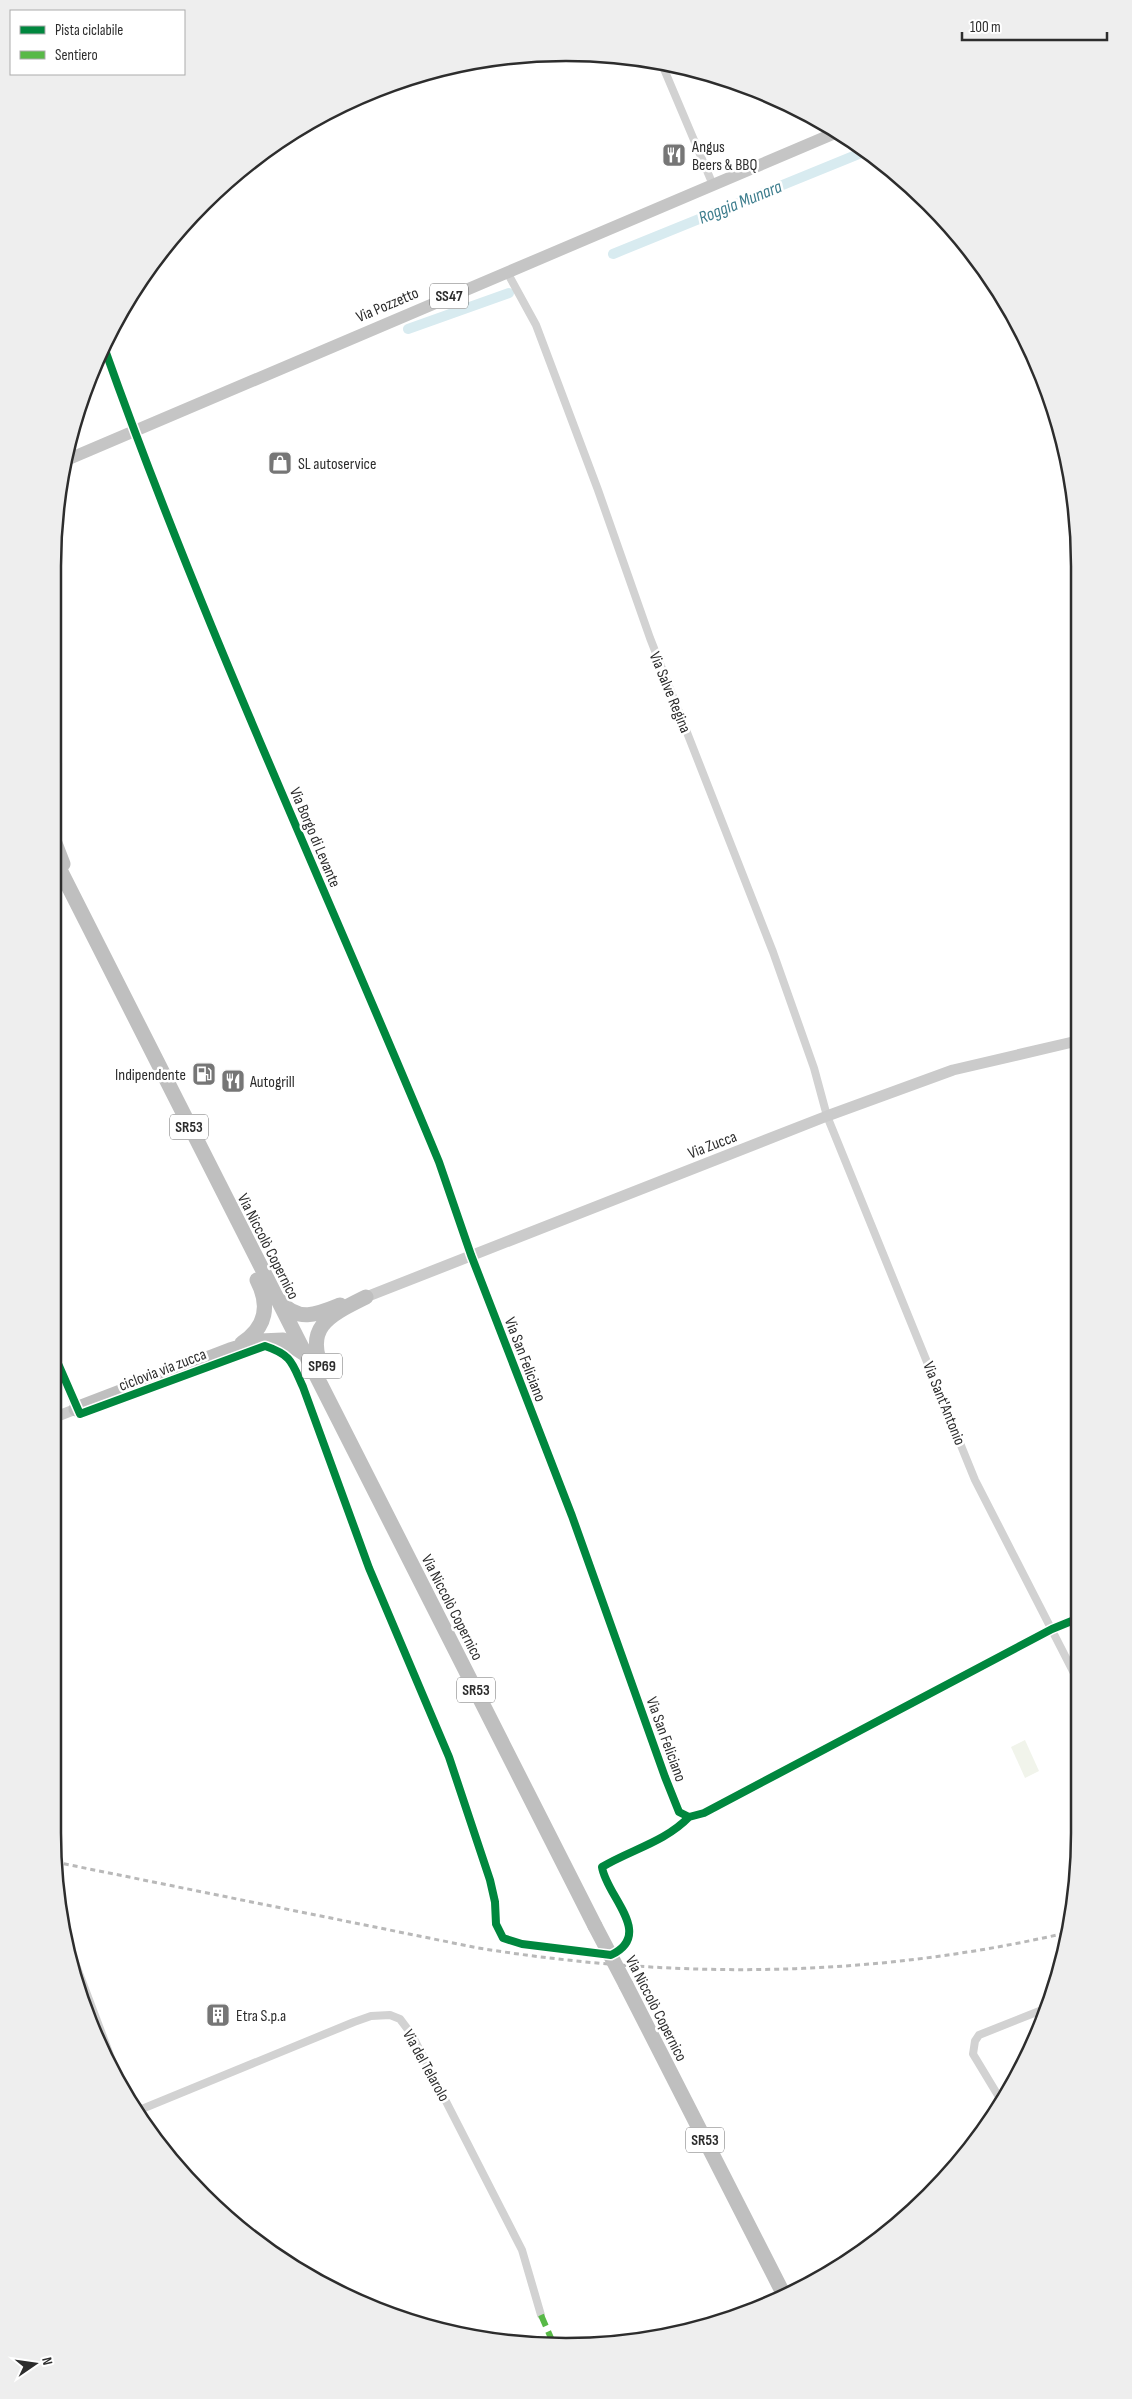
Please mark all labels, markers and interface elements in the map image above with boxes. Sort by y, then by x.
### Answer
legend [10,10,185,75]
scale bar [962,10,1107,42]
text: 100 m [970,18,1001,37]
text: Pista ciclabile [55,21,123,40]
text: Sentiero [55,46,98,65]
place label: Angus Beers & BBQ [691,138,758,175]
restaurant icon: Angus Beers & BBQ [661,142,687,168]
water label: Roggia Munara [695,176,786,229]
street label: Via Pozzetto [353,284,422,327]
road number: SS47 [430,284,468,308]
shop icon: SL autoservice [267,450,293,476]
place label: SL autoservice [298,455,376,474]
street label: Via Salve Regina [645,649,695,736]
street label: Via Borgo di Levante [285,785,344,890]
fuel station icon: Indipendente [191,1061,217,1087]
place label: Indipendente [115,1066,186,1085]
restaurant icon: Autogrill [220,1068,246,1094]
place label: Autogrill [249,1073,295,1092]
road number: SR53 [170,1114,208,1140]
street label: Via Zucca [685,1127,740,1163]
street label: Via Niccolò Copernico [233,1191,303,1303]
street label: Via San Feliciano [500,1315,549,1404]
street label: ciclovia via zucca [116,1345,209,1396]
road number: SP69 [302,1354,342,1378]
street label: Via Sant'Antonio [918,1359,969,1448]
street label: Via Niccolò Copernico [417,1552,487,1664]
road number: SR53 [457,1678,495,1702]
street label: Via San Feliciano [641,1695,690,1785]
street label: Via Niccolò Copernico [621,1953,691,2065]
building icon: Etra S.p.a [205,2002,231,2028]
place label: Etra S.p.a [236,2007,286,2026]
street label: Via del Telarolo [398,2027,453,2105]
road number: SR53 [686,2128,724,2152]
north arrow [10,2339,60,2389]
text: N [38,2356,56,2367]

